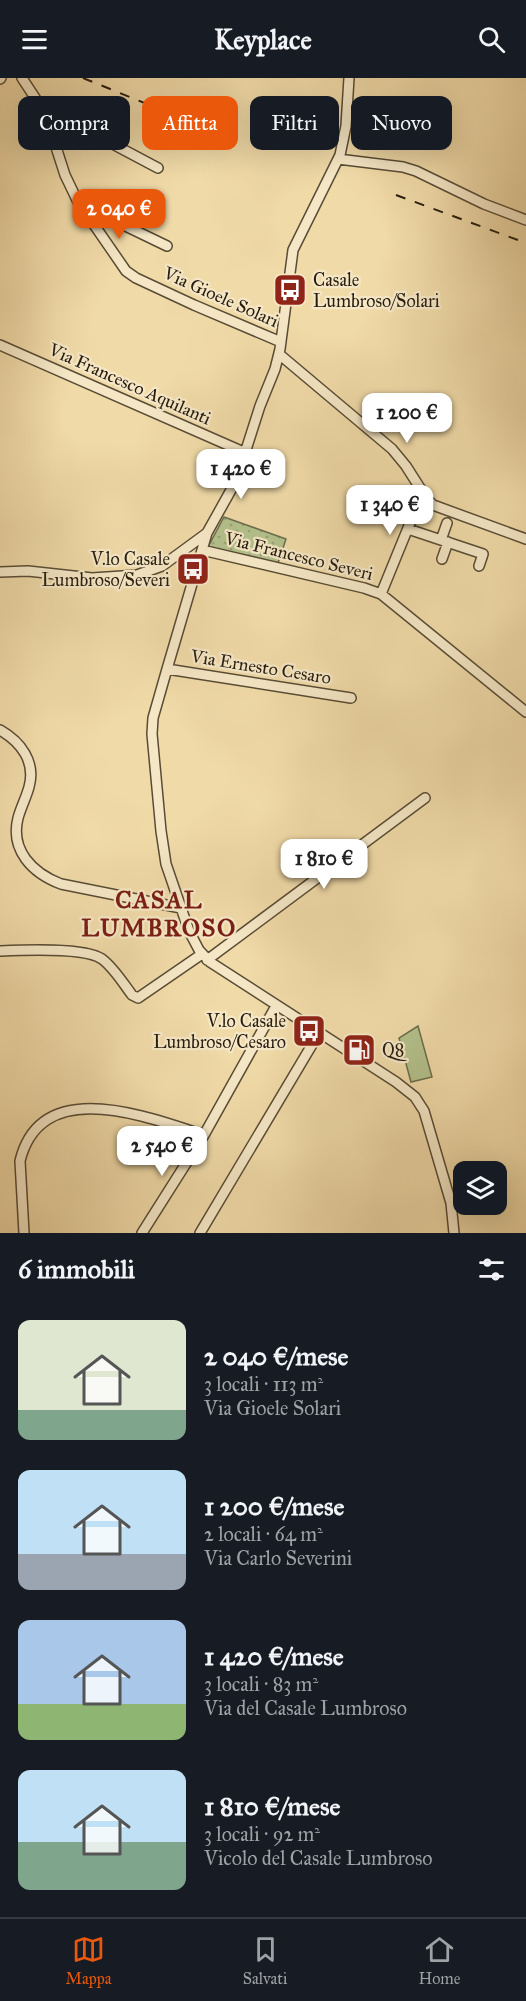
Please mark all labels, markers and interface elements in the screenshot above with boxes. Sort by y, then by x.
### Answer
icon: menu [18,23,51,56]
text: Keyplace [214,23,312,56]
icon: search [475,23,508,56]
chip: Compra [18,96,130,150]
chip: Affitta [142,96,238,150]
chip: Filtri [250,96,339,150]
chip: Nuovo [351,96,452,150]
pin: 2 040 € [64,189,174,240]
text: 2 040 € [86,196,152,220]
street label: Via Gioele Solari [159,261,282,332]
place label: Casale Lumbroso/Solari [313,269,440,312]
bus stop icon: Casale Lumbroso/Solari [272,272,308,308]
street label: Via Francesco Aquilanti [44,338,215,431]
pin: 1 200 € [352,393,462,444]
text: 1 200 € [376,400,438,424]
pin: 1 420 € [186,449,296,500]
text: 1 420 € [210,456,272,480]
pin: 1 340 € [335,485,445,536]
text: 1 340 € [360,492,420,516]
street label: Via Francesco Severi [222,527,375,585]
place label: V.lo Casale Lumbroso/Severi [42,548,170,591]
bus stop icon: V.lo Casale Lumbroso/Severi [175,551,211,587]
street label: Via Ernesto Cesaro [188,645,333,689]
pin: 1 810 € [269,839,379,890]
text: 1 810 € [295,846,353,870]
district label: CASAL LUMBROSO [81,885,237,943]
place label: V.lo Casale Lumbroso/Cesaro [153,1010,286,1053]
bus stop icon: V.lo Casale Lumbroso/Cesaro [291,1013,327,1049]
fuel station icon: Q8 [341,1032,377,1068]
place label: Q8 [382,1039,407,1061]
pin: 2 540 € [107,1126,217,1177]
text: 2 540 € [131,1133,193,1157]
map controls [453,1161,507,1215]
button: layers [453,1161,507,1215]
text: 6 immobili [18,1253,135,1285]
icon: filters [475,1253,508,1286]
text: 2 040 €/mese [204,1340,348,1372]
icon: home [66,1344,138,1416]
text: 3 locali · 113 m² [204,1372,323,1396]
text: Via Gioele Solari [204,1396,341,1420]
text: 1 200 €/mese [204,1490,344,1522]
icon: home [66,1494,138,1566]
text: 2 locali · 64 m² [204,1522,323,1546]
text: Via Carlo Severini [204,1546,352,1570]
text: 1 420 €/mese [204,1640,344,1672]
icon: home [66,1644,138,1716]
text: 3 locali · 83 m² [204,1672,318,1696]
text: Via del Casale Lumbroso [204,1696,407,1720]
text: 1 810 €/mese [204,1790,340,1822]
icon: home [66,1794,138,1866]
text: 3 locali · 92 m² [204,1822,320,1846]
text: Vicolo del Casale Lumbroso [204,1846,433,1870]
tab: Mappa [66,1933,112,1988]
tab: Salvati [243,1933,287,1988]
tab: Home [419,1933,460,1988]

